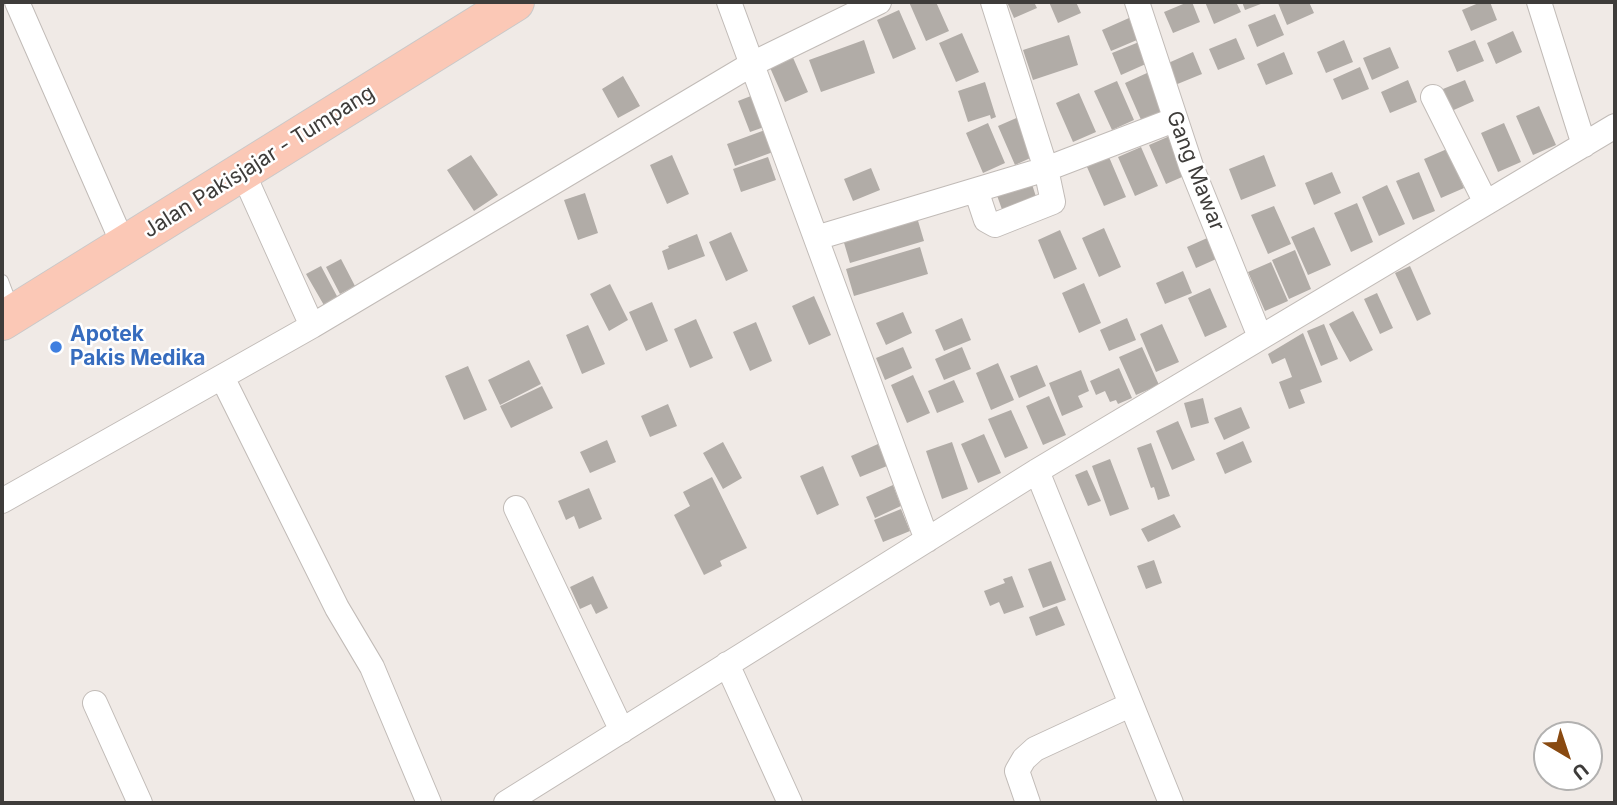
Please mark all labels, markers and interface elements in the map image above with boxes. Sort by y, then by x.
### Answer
street label: Jalan Pakisjajar - Tumpang [139,80,379,244]
street label: Gang Mawar [1161,108,1229,234]
place label: Apotek Pakis Medika [70,322,206,372]
marker: Apotek Pakis Medika [48,339,64,355]
north arrow [1533,721,1603,791]
text: U [1568,758,1593,784]

